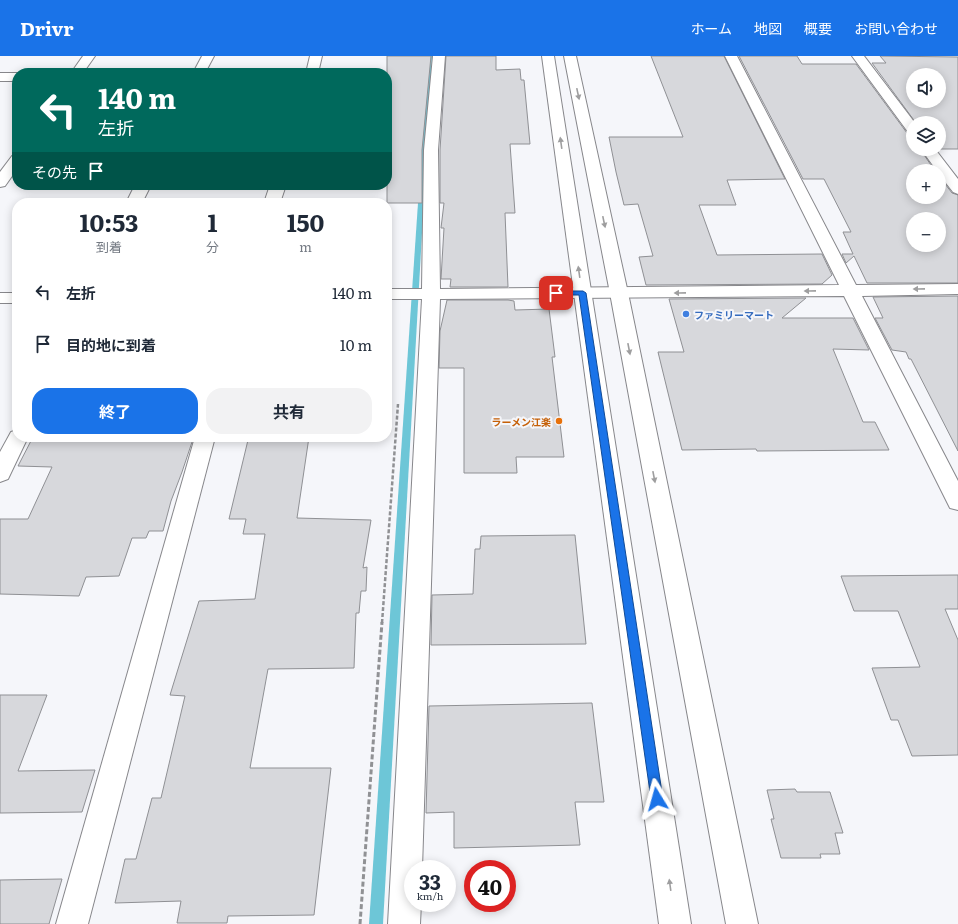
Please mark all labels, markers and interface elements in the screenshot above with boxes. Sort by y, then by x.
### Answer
text: Drivr [20,14,74,42]
text: ホーム [690,18,732,38]
text: 地図 [754,18,782,38]
text: 概要 [804,18,832,38]
text: お問い合わせ [854,18,938,38]
map controls [906,68,946,252]
button: sound [906,68,946,108]
text: 140 m [98,76,176,118]
icon: left [32,84,84,136]
one-way arrow [575,88,581,100]
text: 左折 [98,114,134,141]
button: layers [906,116,946,156]
one-way arrow [558,137,564,149]
text: その先 [32,160,77,183]
icon: arrive [85,160,107,182]
button: + [906,164,946,204]
text: 10:53 [80,204,138,239]
text: 1 [208,204,217,239]
text: 150 [287,204,324,239]
button: − [906,212,946,252]
one-way arrow [601,215,607,228]
text: 到着 [96,237,122,256]
text: 分 [206,237,219,256]
text: m [299,237,312,256]
one-way arrow [576,266,582,278]
pin [539,276,573,310]
icon: left [32,281,54,303]
text: 左折 [66,281,96,304]
text: 140 m [332,281,372,304]
icon: arrive [545,282,567,304]
one-way arrow [912,286,925,292]
one-way arrow [804,287,816,294]
one-way arrow [673,290,686,296]
place label: ファミリーマート [694,307,774,322]
marker: ファミリーマート [681,309,691,319]
icon: arrive [32,333,54,355]
text: 目的地に到着 [66,333,156,356]
text: 10 m [340,333,372,356]
one-way arrow [627,343,633,355]
button: 終了 [32,388,198,434]
button: 共有 [206,388,372,434]
place label: ラーメン江楽 [491,414,551,429]
marker: ラーメン江楽 [554,416,564,426]
one-way arrow [652,470,658,483]
position arrow [636,778,678,820]
speed limit sign: 40 [464,860,516,912]
text: 33 [419,866,441,896]
one-way arrow [667,879,673,891]
text: km/h [417,888,443,903]

